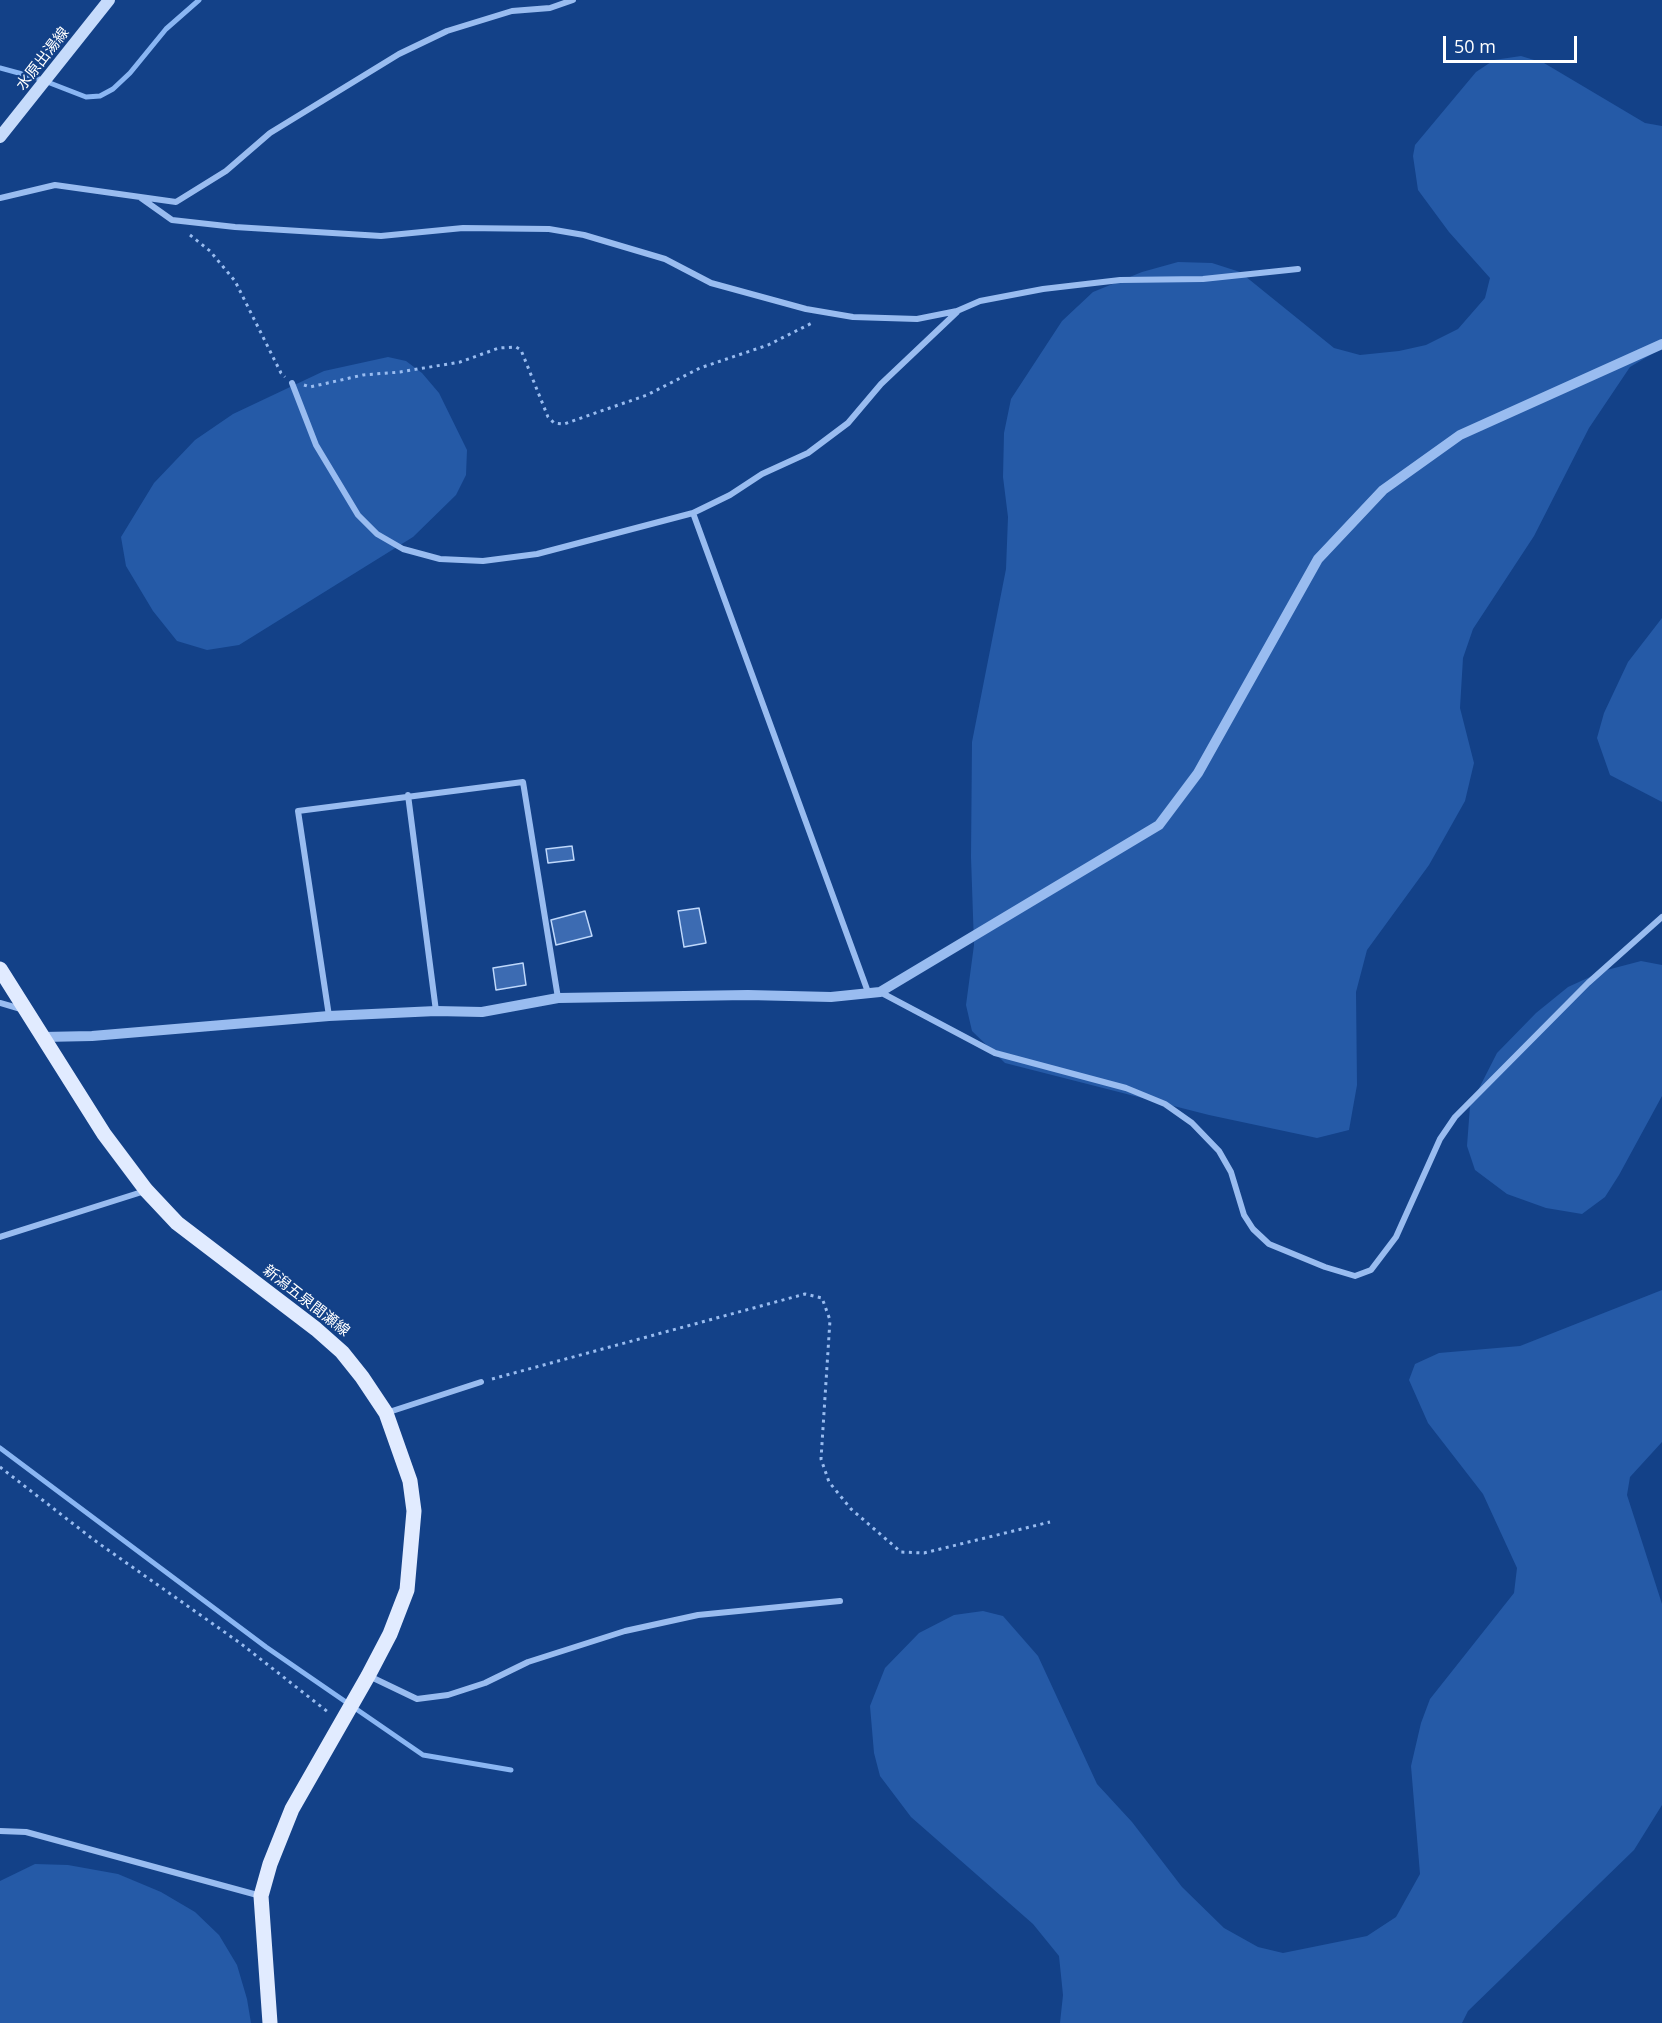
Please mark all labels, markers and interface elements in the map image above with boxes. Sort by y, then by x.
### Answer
street label: 水原出湯線 [13,24,73,94]
scale bar [1446,24,1580,62]
text: 50 m [1454,34,1496,58]
street label: 新潟五泉間瀬線 [259,1262,353,1340]

